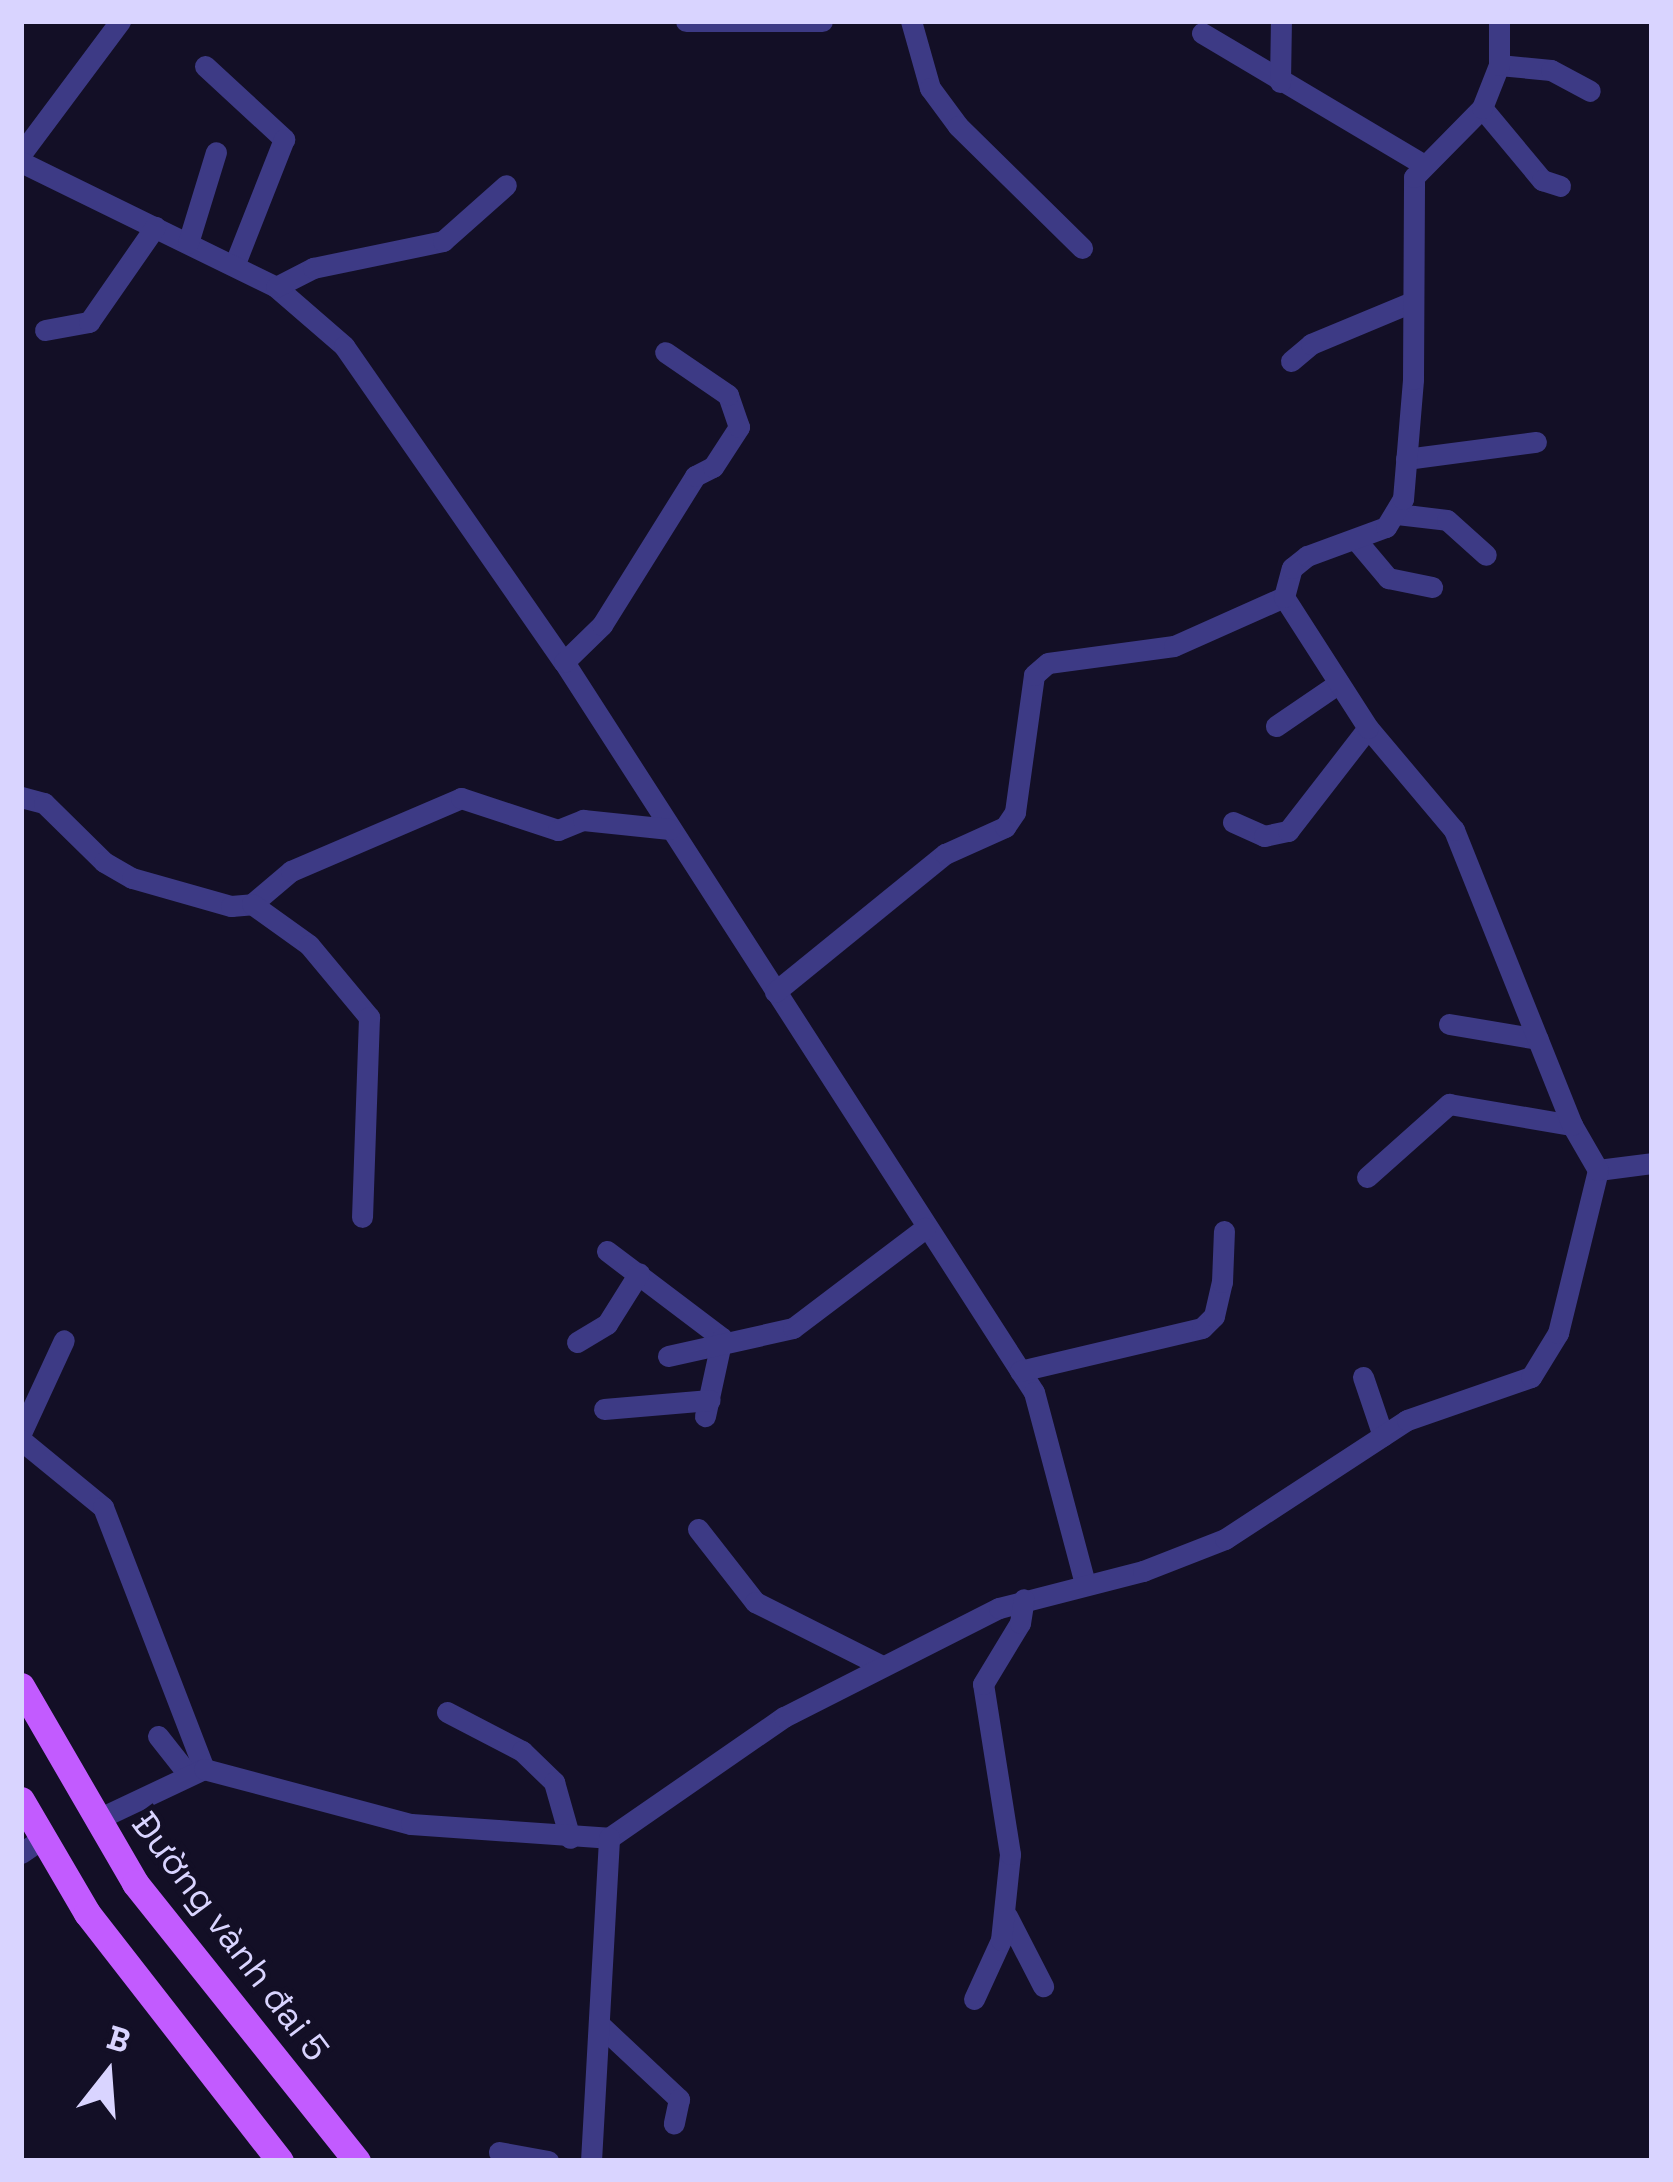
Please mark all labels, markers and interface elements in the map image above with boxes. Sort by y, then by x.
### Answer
street label: Đường vành đai 5 [122,1804,338,2070]
north arrow [48,2014,168,2134]
text: B [102,2016,135,2063]

